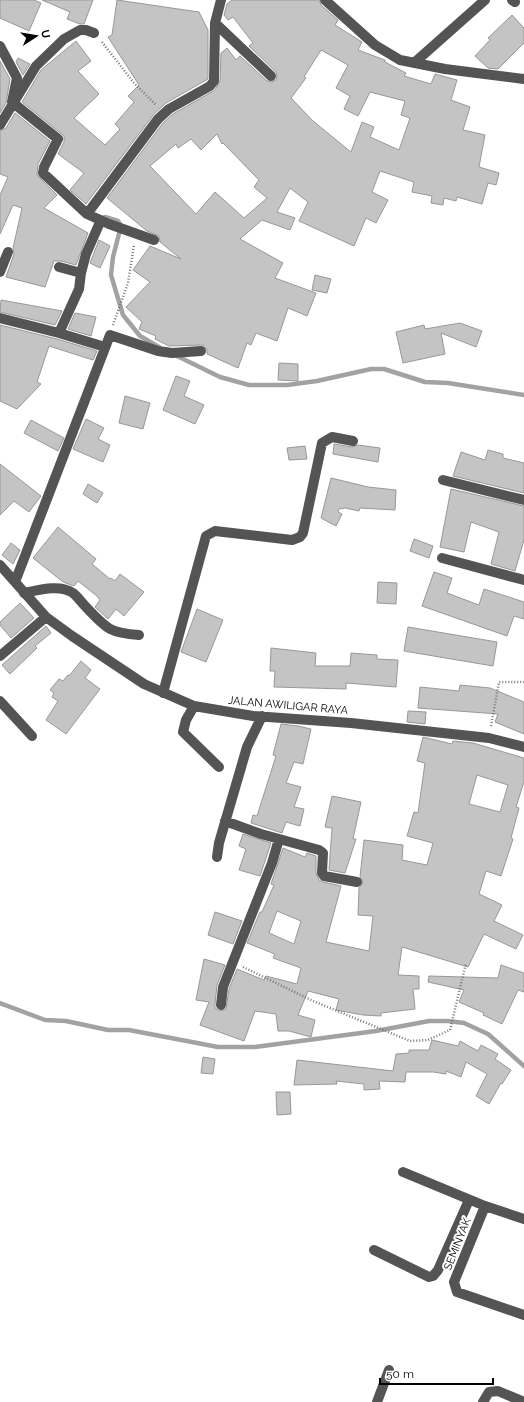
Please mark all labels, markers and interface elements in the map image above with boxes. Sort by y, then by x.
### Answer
north arrow [16,16,56,56]
text: U [38,29,53,39]
street label: JALAN AWILIGAR RAYA [227,694,349,717]
street label: SEMINYAK [441,1215,474,1272]
scale bar [380,1360,493,1386]
text: 50 m [386,1367,414,1381]

